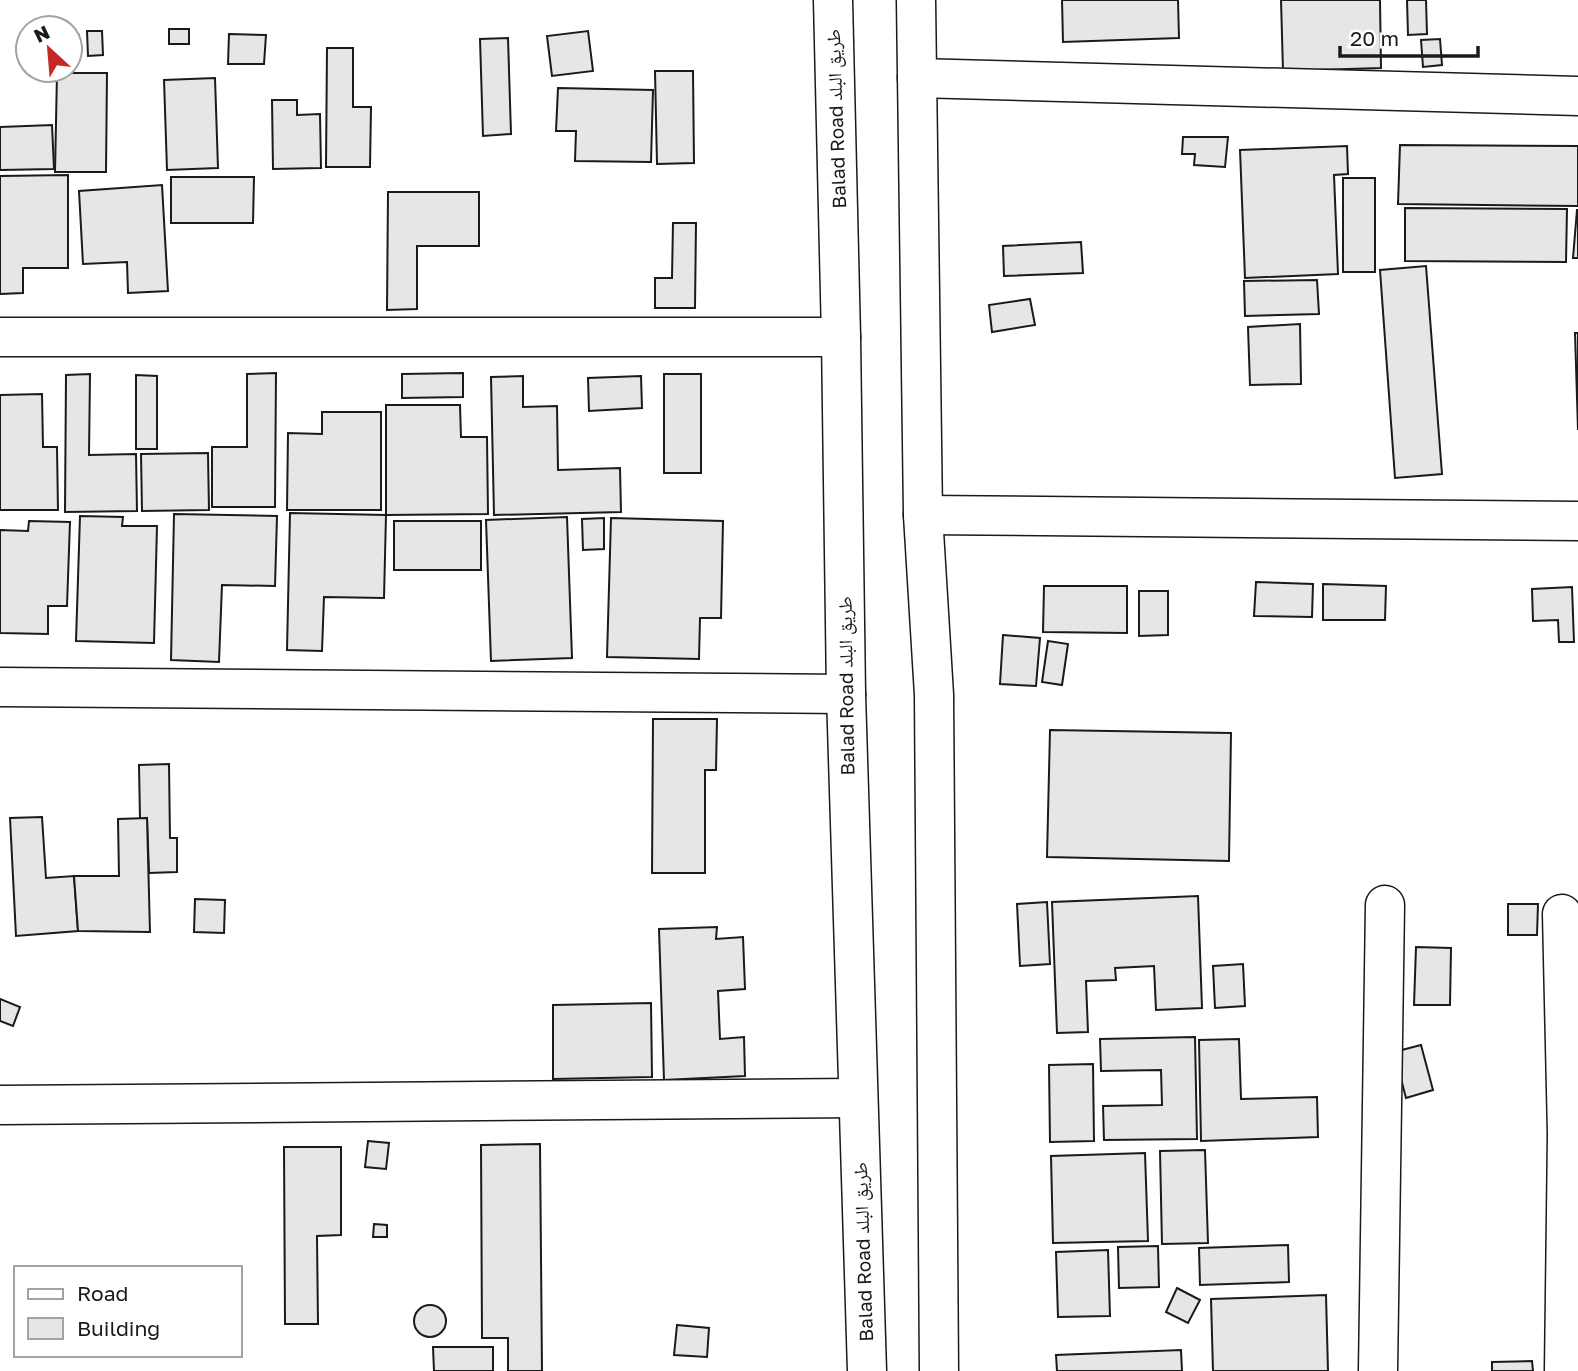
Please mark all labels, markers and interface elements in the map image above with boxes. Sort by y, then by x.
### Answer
north arrow [14,14,84,84]
scale bar [1340,14,1478,58]
text: N [30,20,53,47]
text: 20 m [1350,25,1399,51]
street label: Balad Road طريق البلد [821,29,851,209]
street label: Balad Road طريق البلد [832,596,860,776]
street label: Balad Road طريق البلد [848,1162,878,1342]
legend [14,1266,242,1357]
text: Road [77,1280,128,1306]
text: Building [77,1315,160,1341]

